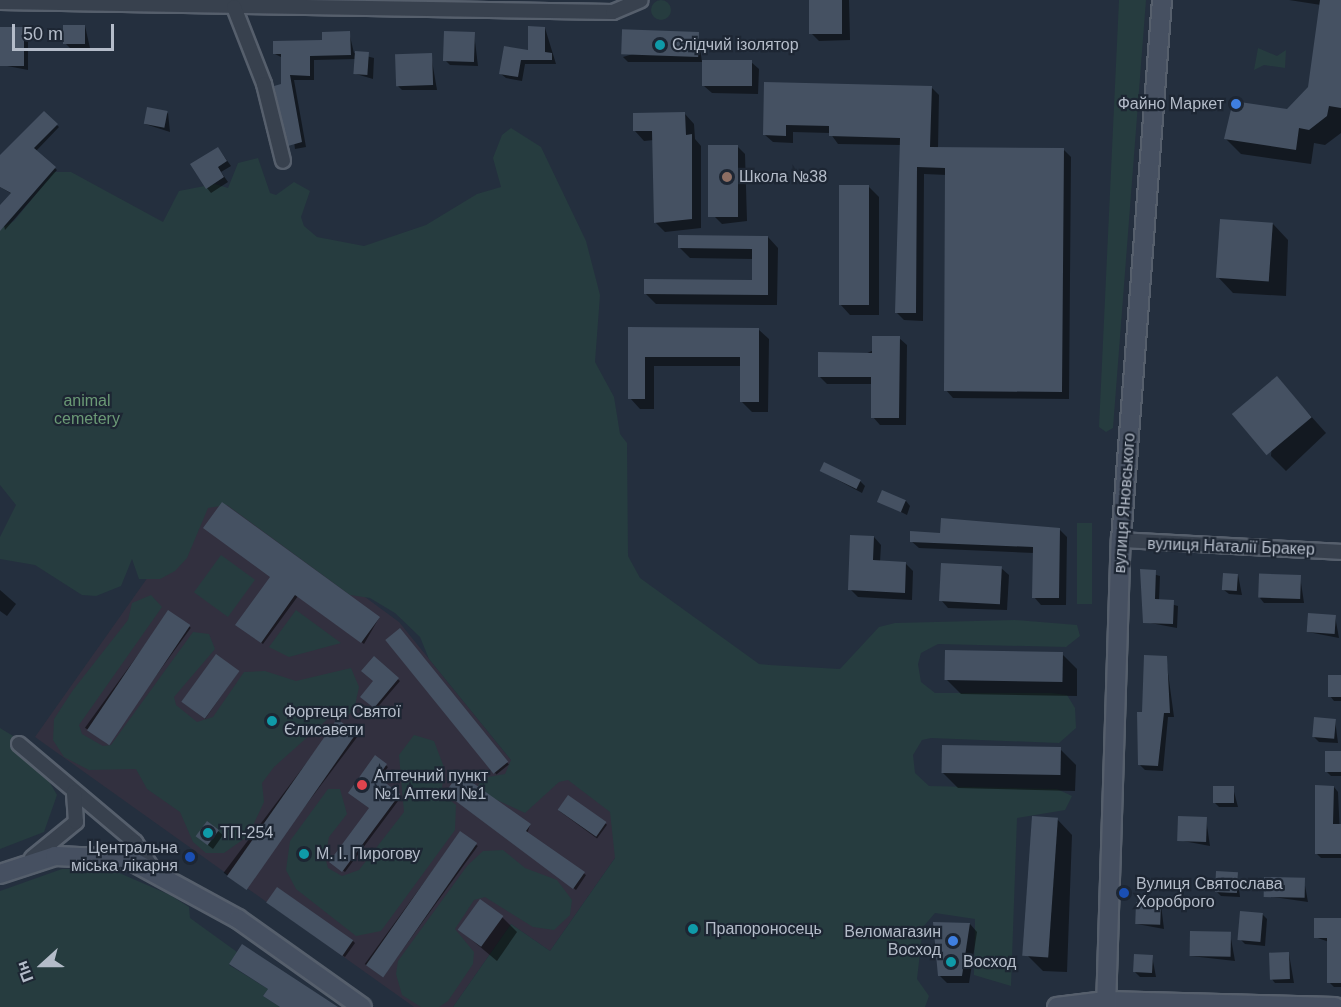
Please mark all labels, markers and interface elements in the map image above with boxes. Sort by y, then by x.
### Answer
scale bar [15,12,117,50]
text: 50 m [23,24,63,44]
place label: Слідчий ізолятор [672,35,799,55]
marker: Слідчий ізолятор [653,38,667,52]
place label: Файно Маркет [1118,94,1224,114]
marker: Файно Маркет [1229,97,1243,111]
place label: Школа №38 [739,167,827,187]
marker: Школа №38 [720,170,734,184]
park label: animal cemetery [54,391,120,429]
street label: вулиця Яновського [1111,432,1139,574]
street label: вулиця Наталії Бракер [1147,534,1315,560]
place label: Фортеця Святої Єлисавети [284,702,401,740]
marker: Фортеця Святої Єлисавети [265,714,279,728]
place label: Аптечний пункт №1 Аптеки №1 [374,766,488,804]
marker: Аптечний пункт №1 Аптеки №1 [355,778,369,792]
place label: ТП-254 [220,823,273,843]
marker: ТП-254 [201,826,215,840]
place label: Центральна міська лікарня [71,838,178,876]
place label: М. І. Пирогову [316,844,420,864]
marker: М. І. Пирогову [297,847,311,861]
marker: Центральна міська лікарня [183,850,197,864]
place label: Вулиця Святослава Хороброго [1136,874,1283,912]
marker: Вулиця Святослава Хороброго [1117,886,1131,900]
place label: Прапороносець [705,919,822,939]
marker: Прапороносець [686,922,700,936]
place label: Веломагазин Восход [844,922,941,960]
marker: Веломагазин Восход [946,934,960,948]
north arrow [12,935,72,995]
place label: Восход [963,952,1016,972]
marker: Восход [944,955,958,969]
text: Пн [13,959,36,985]

